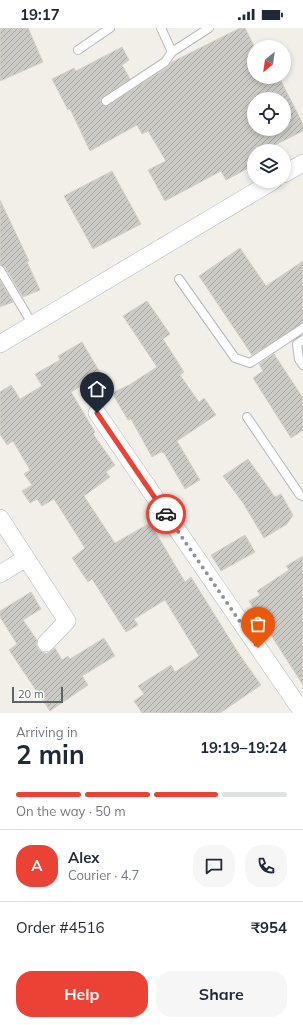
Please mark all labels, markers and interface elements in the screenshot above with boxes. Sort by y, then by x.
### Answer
text: 19:17 [20,5,60,24]
north arrow [247,40,291,84]
map controls [247,40,291,188]
button: locate [247,92,291,136]
button: layers [247,144,291,188]
pin [80,372,114,413]
icon: home [86,378,108,400]
courier [146,494,186,534]
icon: car [155,503,177,525]
pin [241,607,275,648]
icon: bag [247,613,269,635]
scale bar [12,685,63,704]
text: 20 m [18,687,44,701]
text: Arriving in [16,724,78,740]
text: 2 min [16,738,85,771]
text: 19:19–19:24 [200,738,287,757]
text: On the way · 50 m [16,803,126,819]
button: chat [193,845,235,887]
button: phone [245,845,287,887]
text: Alex [68,848,100,867]
text: A [31,856,43,875]
text: Courier · 4.7 [68,867,139,883]
text: Order #4516 [16,918,104,937]
text: ₹954 [251,918,287,937]
button: Help [16,971,148,1017]
button: Share [156,971,287,1017]

